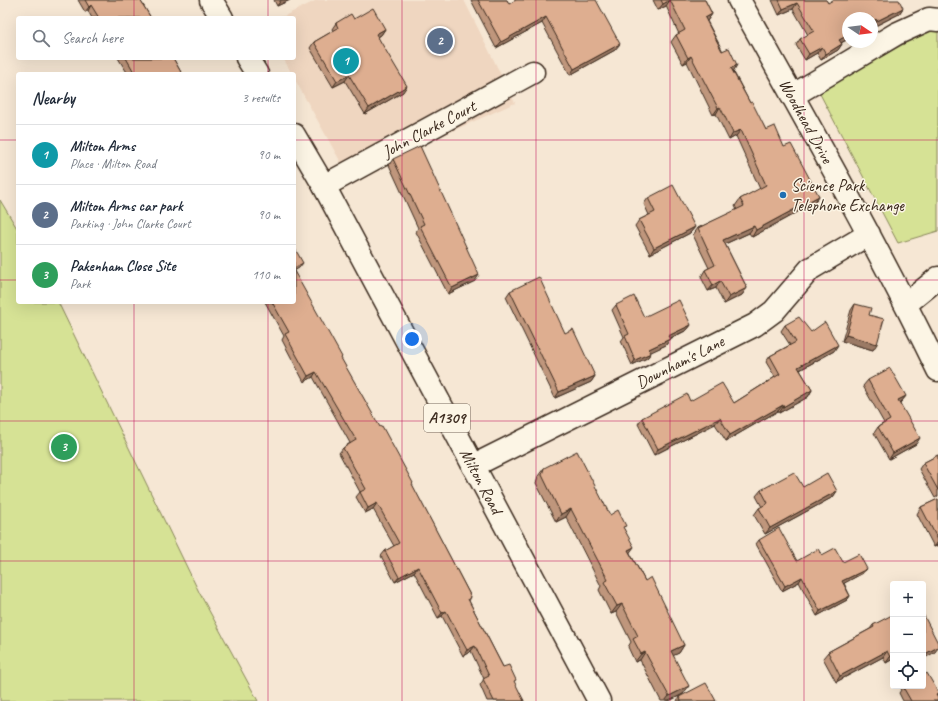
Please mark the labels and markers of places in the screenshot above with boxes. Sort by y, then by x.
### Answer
pin: 2 [427,26,453,56]
pin: 1 [333,46,359,76]
place label: Science Park Telephone Exchange [791,175,905,216]
marker: Science Park Telephone Exchange [778,190,788,200]
pin: 3 [51,432,77,462]

